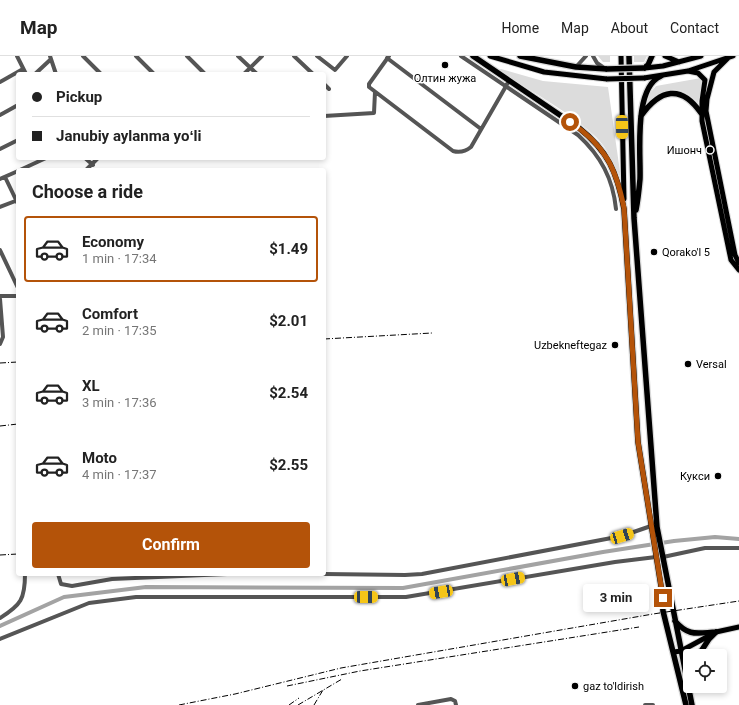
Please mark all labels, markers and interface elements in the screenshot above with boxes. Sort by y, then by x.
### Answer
text: Map [20,16,58,39]
text: Home [501,20,539,36]
text: Map [561,20,589,36]
text: About [611,20,648,36]
text: Contact [670,20,719,36]
marker: Олтин жужа [440,60,450,70]
place label: Олтин жужа [414,72,476,85]
text: Pickup [56,88,102,106]
route start [561,113,579,131]
car [616,115,628,139]
text: Janubiy aylanma yoʻli [56,127,202,145]
place label: Ишонч [667,144,702,157]
marker: Ишонч [705,145,715,155]
text: Choose a ride [32,181,143,202]
icon: car [34,231,70,267]
text: Economy [82,233,144,251]
text: $1.49 [269,240,308,258]
place label: Qorako'l 5 [662,246,710,259]
marker: Qorako'l 5 [649,247,659,257]
text: 1 min · 17:34 [82,251,157,266]
icon: car [34,303,70,339]
text: Comfort [82,305,138,323]
text: $2.01 [269,312,308,330]
text: 2 min · 17:35 [82,323,157,338]
place label: Uzbekneftegaz [534,339,608,352]
marker: Uzbekneftegaz [610,340,620,350]
place label: Versal [696,358,727,371]
marker: Versal [683,359,693,369]
icon: car [34,375,70,411]
text: XL [82,377,100,395]
text: $2.54 [269,384,308,402]
text: 3 min · 17:36 [82,395,157,410]
icon: car [34,447,70,483]
text: Moto [82,449,117,467]
text: $2.55 [269,456,308,474]
text: 4 min · 17:37 [82,467,157,482]
place label: Кукси [680,470,710,483]
marker: Кукси [713,471,723,481]
button: Confirm [32,522,310,568]
car [609,527,635,545]
car [500,571,526,587]
car [428,584,454,600]
callout: 3 min [583,584,649,612]
route end [654,589,672,607]
text: 3 min [600,590,632,605]
car [354,591,378,603]
map controls [683,649,727,693]
button: locate [683,649,727,693]
place label: gaz to'ldirish [583,680,644,693]
marker: gaz to'ldirish [570,681,580,691]

